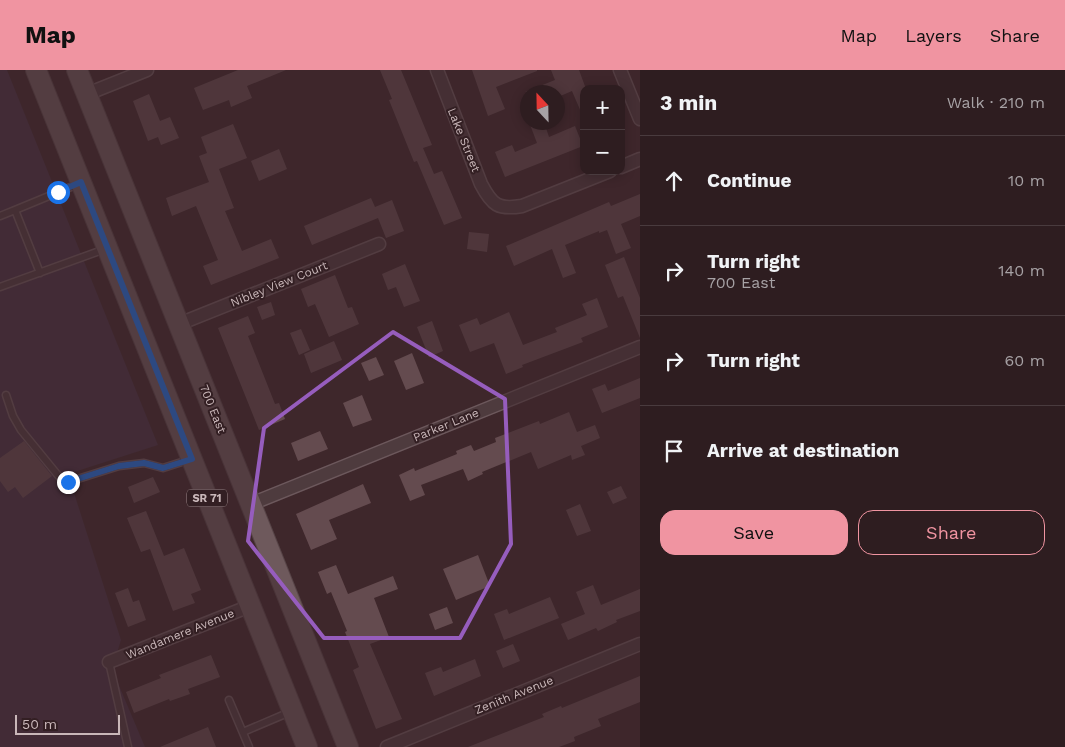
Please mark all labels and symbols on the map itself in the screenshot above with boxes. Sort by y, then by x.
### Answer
north arrow [520,85,565,130]
street label: Lake Street [445,106,483,174]
route start [47,181,70,204]
street label: Nibley View Court [228,258,330,310]
street label: 700 East [197,383,229,435]
street label: Parker Lane [411,405,481,445]
route end [57,471,80,494]
road number: SR 71 [187,489,227,506]
street label: Wandamere Avenue [124,606,236,662]
street label: Zenith Avenue [473,673,555,717]
scale bar [15,712,120,735]

